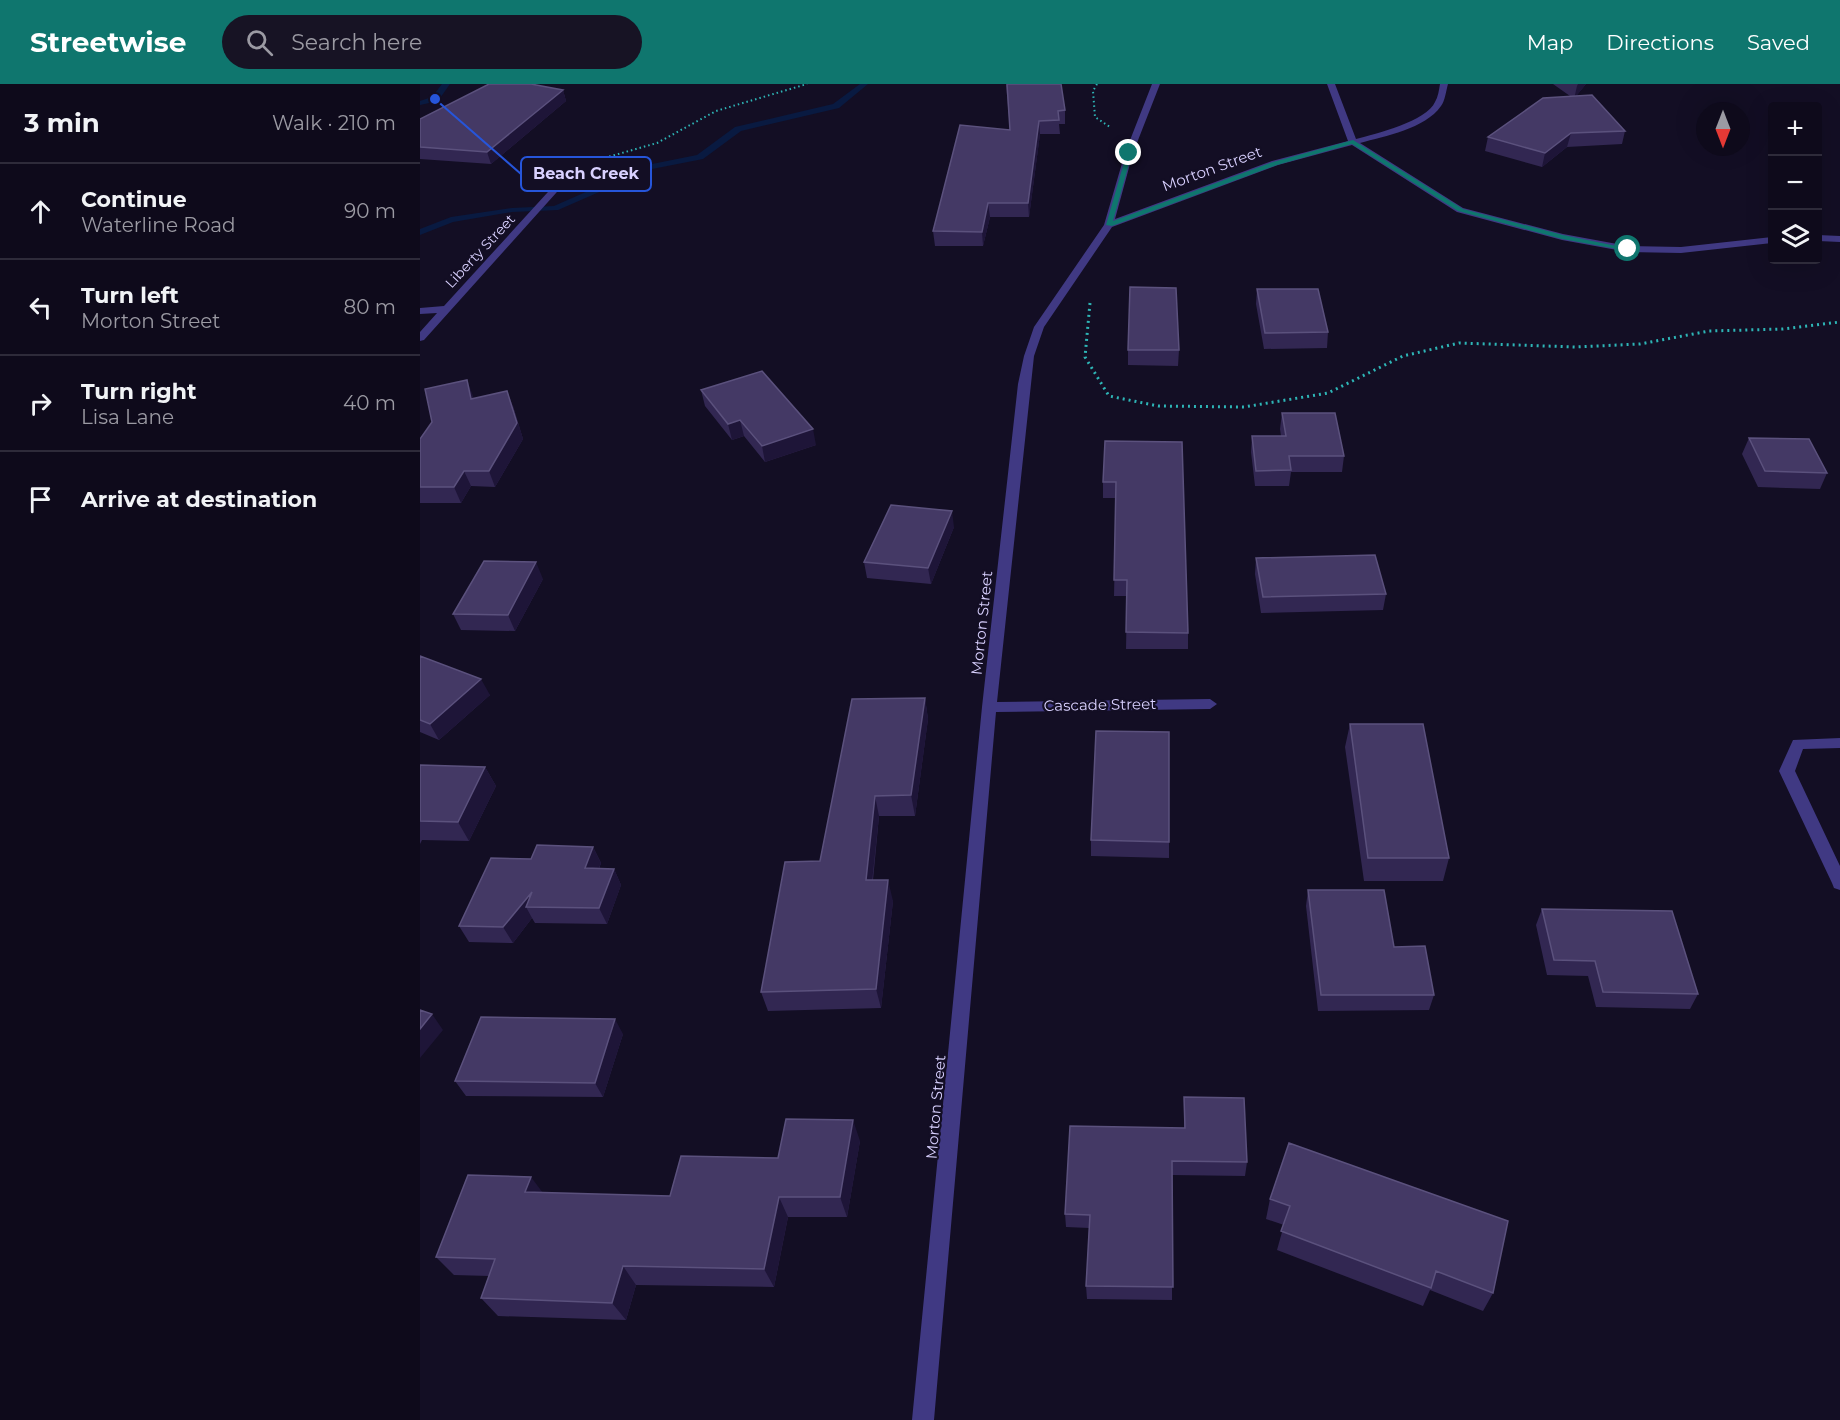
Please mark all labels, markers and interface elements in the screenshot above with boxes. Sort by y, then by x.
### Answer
search box [222,15,642,69]
text: Streetwise [30,25,186,59]
icon: search [243,26,276,59]
text: Search here [291,29,422,56]
text: Map [1527,30,1573,55]
text: Directions [1606,30,1714,55]
text: Saved [1747,30,1810,55]
north arrow [1696,102,1750,156]
map controls [1768,102,1822,264]
button: + [1768,102,1822,156]
text: 3 min [24,107,100,139]
text: Walk · 210 m [272,111,396,135]
route end [1115,139,1141,165]
street label: Morton Street [1159,142,1264,195]
button: − [1768,156,1822,210]
callout: Beach Creek [521,157,651,191]
text: Beach Creek [533,164,640,183]
text: Continue [81,186,187,213]
icon: ahead [24,195,57,228]
text: 90 m [344,199,396,223]
street label: Liberty Street [441,210,519,292]
button: layers [1768,210,1822,264]
text: Waterline Road [81,213,236,237]
route start [1614,235,1640,261]
text: Turn left [81,282,179,309]
icon: left [24,291,57,324]
text: 80 m [344,295,396,319]
text: Morton Street [81,309,220,333]
text: Turn right [81,378,196,405]
icon: right [24,387,57,420]
text: 40 m [343,391,396,415]
text: Lisa Lane [81,405,174,429]
icon: arrive [24,483,57,516]
text: Arrive at destination [81,486,317,513]
street label: Morton Street [967,570,996,676]
street label: Cascade Street [1044,694,1156,715]
street label: Morton Street [921,1054,950,1160]

